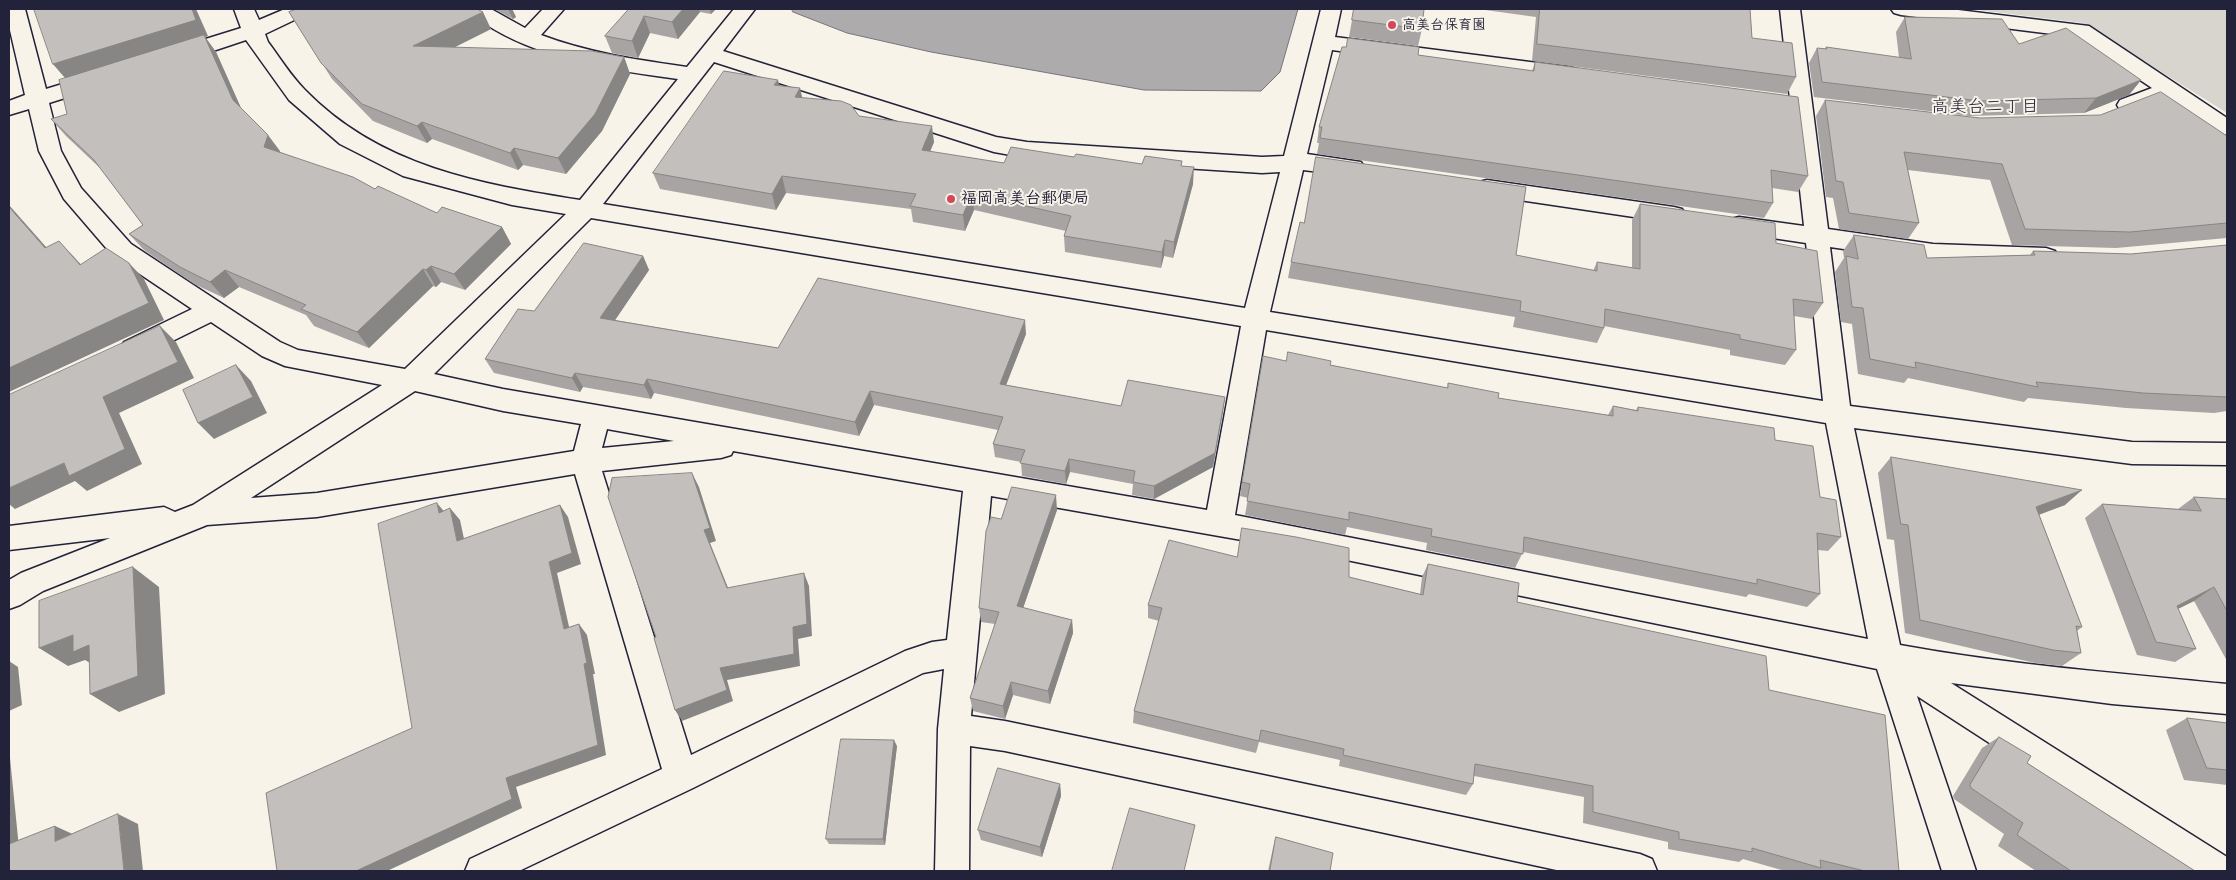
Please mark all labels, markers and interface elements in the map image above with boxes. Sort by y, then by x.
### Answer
place label: 高美台保育園 [1402,17,1486,33]
marker: 高美台保育園 [1386,19,1398,31]
district label: 高美台二丁目 [1931,96,2039,118]
place label: 福岡高美台郵便局 [961,189,1089,209]
marker: 福岡高美台郵便局 [945,193,957,205]

